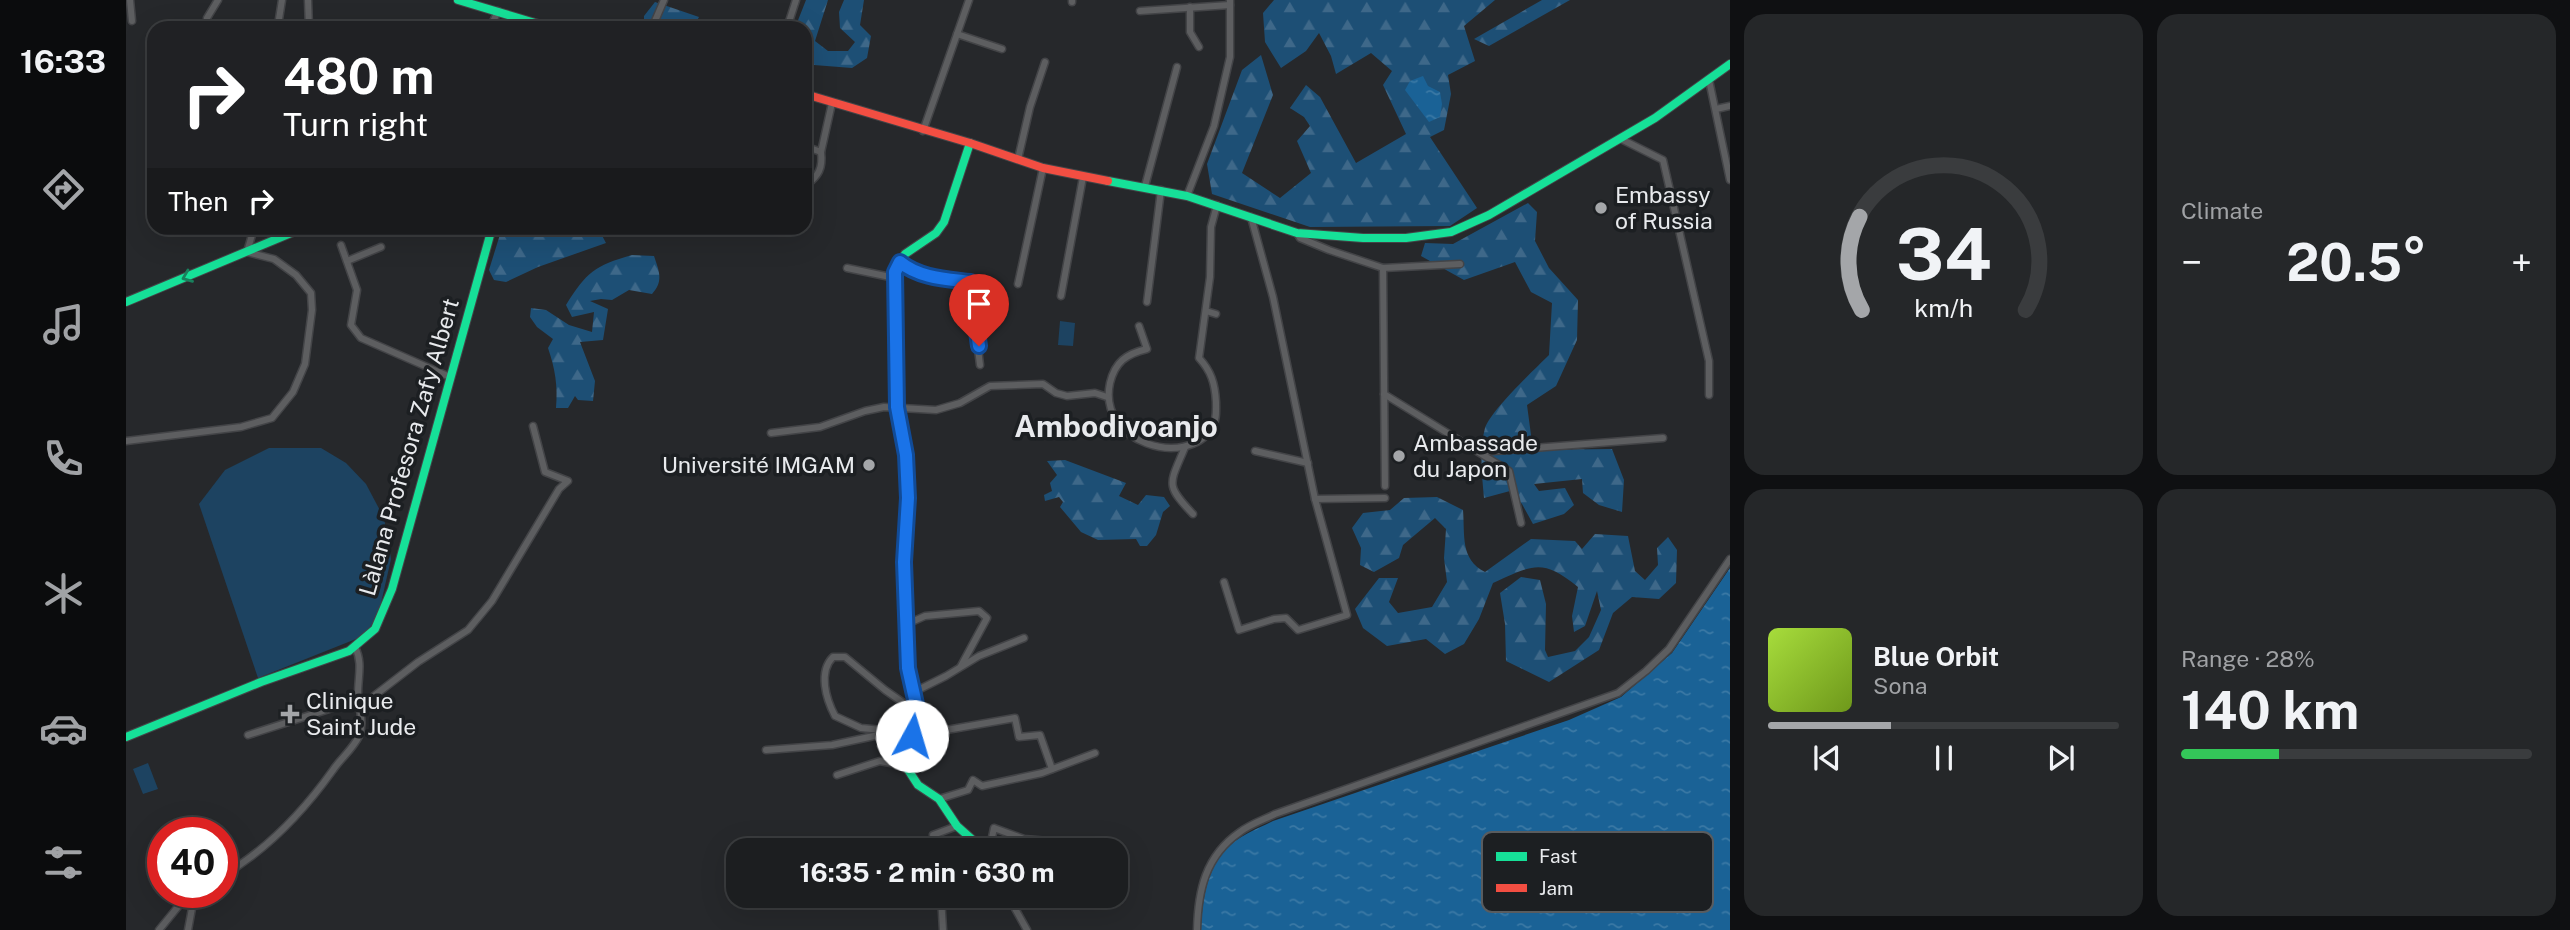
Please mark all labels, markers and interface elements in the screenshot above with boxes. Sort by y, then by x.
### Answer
text: 16:33 [20,43,106,80]
text: 480 m [283,47,434,105]
icon: right [168,49,259,140]
text: Turn right [283,106,428,143]
icon: directions [39,165,88,214]
place label: Embassy of Russia [1615,181,1713,234]
icon: right [242,182,280,220]
text: Then [168,186,228,217]
text: Climate [2181,197,2263,224]
marker: Embassy of Russia [1593,200,1609,216]
text: 34 [1896,212,1991,297]
text: 20.5° [2286,232,2427,293]
text: − [2181,240,2202,285]
text: + [2511,240,2532,285]
one-way arrow [181,269,194,283]
pin [949,274,1009,346]
icon: arrive [960,285,998,323]
text: km/h [1914,293,1973,323]
street label: Làlana Profesora Zafy Albert [353,295,464,599]
icon: music [39,300,88,349]
district label: Ambodivoanjo [1014,408,1218,444]
place label: Ambassade du Japon [1413,429,1538,482]
icon: phone [39,434,88,483]
marker: Ambassade du Japon [1391,448,1407,464]
place label: Université IMGAM [662,451,855,478]
marker: Université IMGAM [861,457,877,473]
icon: climate [39,569,88,618]
text: Blue Orbit [1873,641,1999,672]
text: Range · 28% [2181,645,2315,672]
text: Sona [1873,672,1927,699]
text: 140 km [2181,680,2359,741]
place label: Clinique Saint Jude [306,687,416,740]
position arrow [875,699,949,773]
icon: car [39,704,88,753]
marker: Clinique Saint Jude [280,704,300,724]
icon: previous [1808,739,1846,777]
icon: pause [1925,739,1963,777]
icon: next [2042,739,2080,777]
speed limit sign: 40 [147,817,238,908]
legend [1482,832,1713,912]
icon: filters [39,838,88,887]
text: Fast [1539,845,1577,867]
text: 16:35 · 2 min · 630 m [799,857,1055,888]
text: Jam [1539,877,1573,899]

